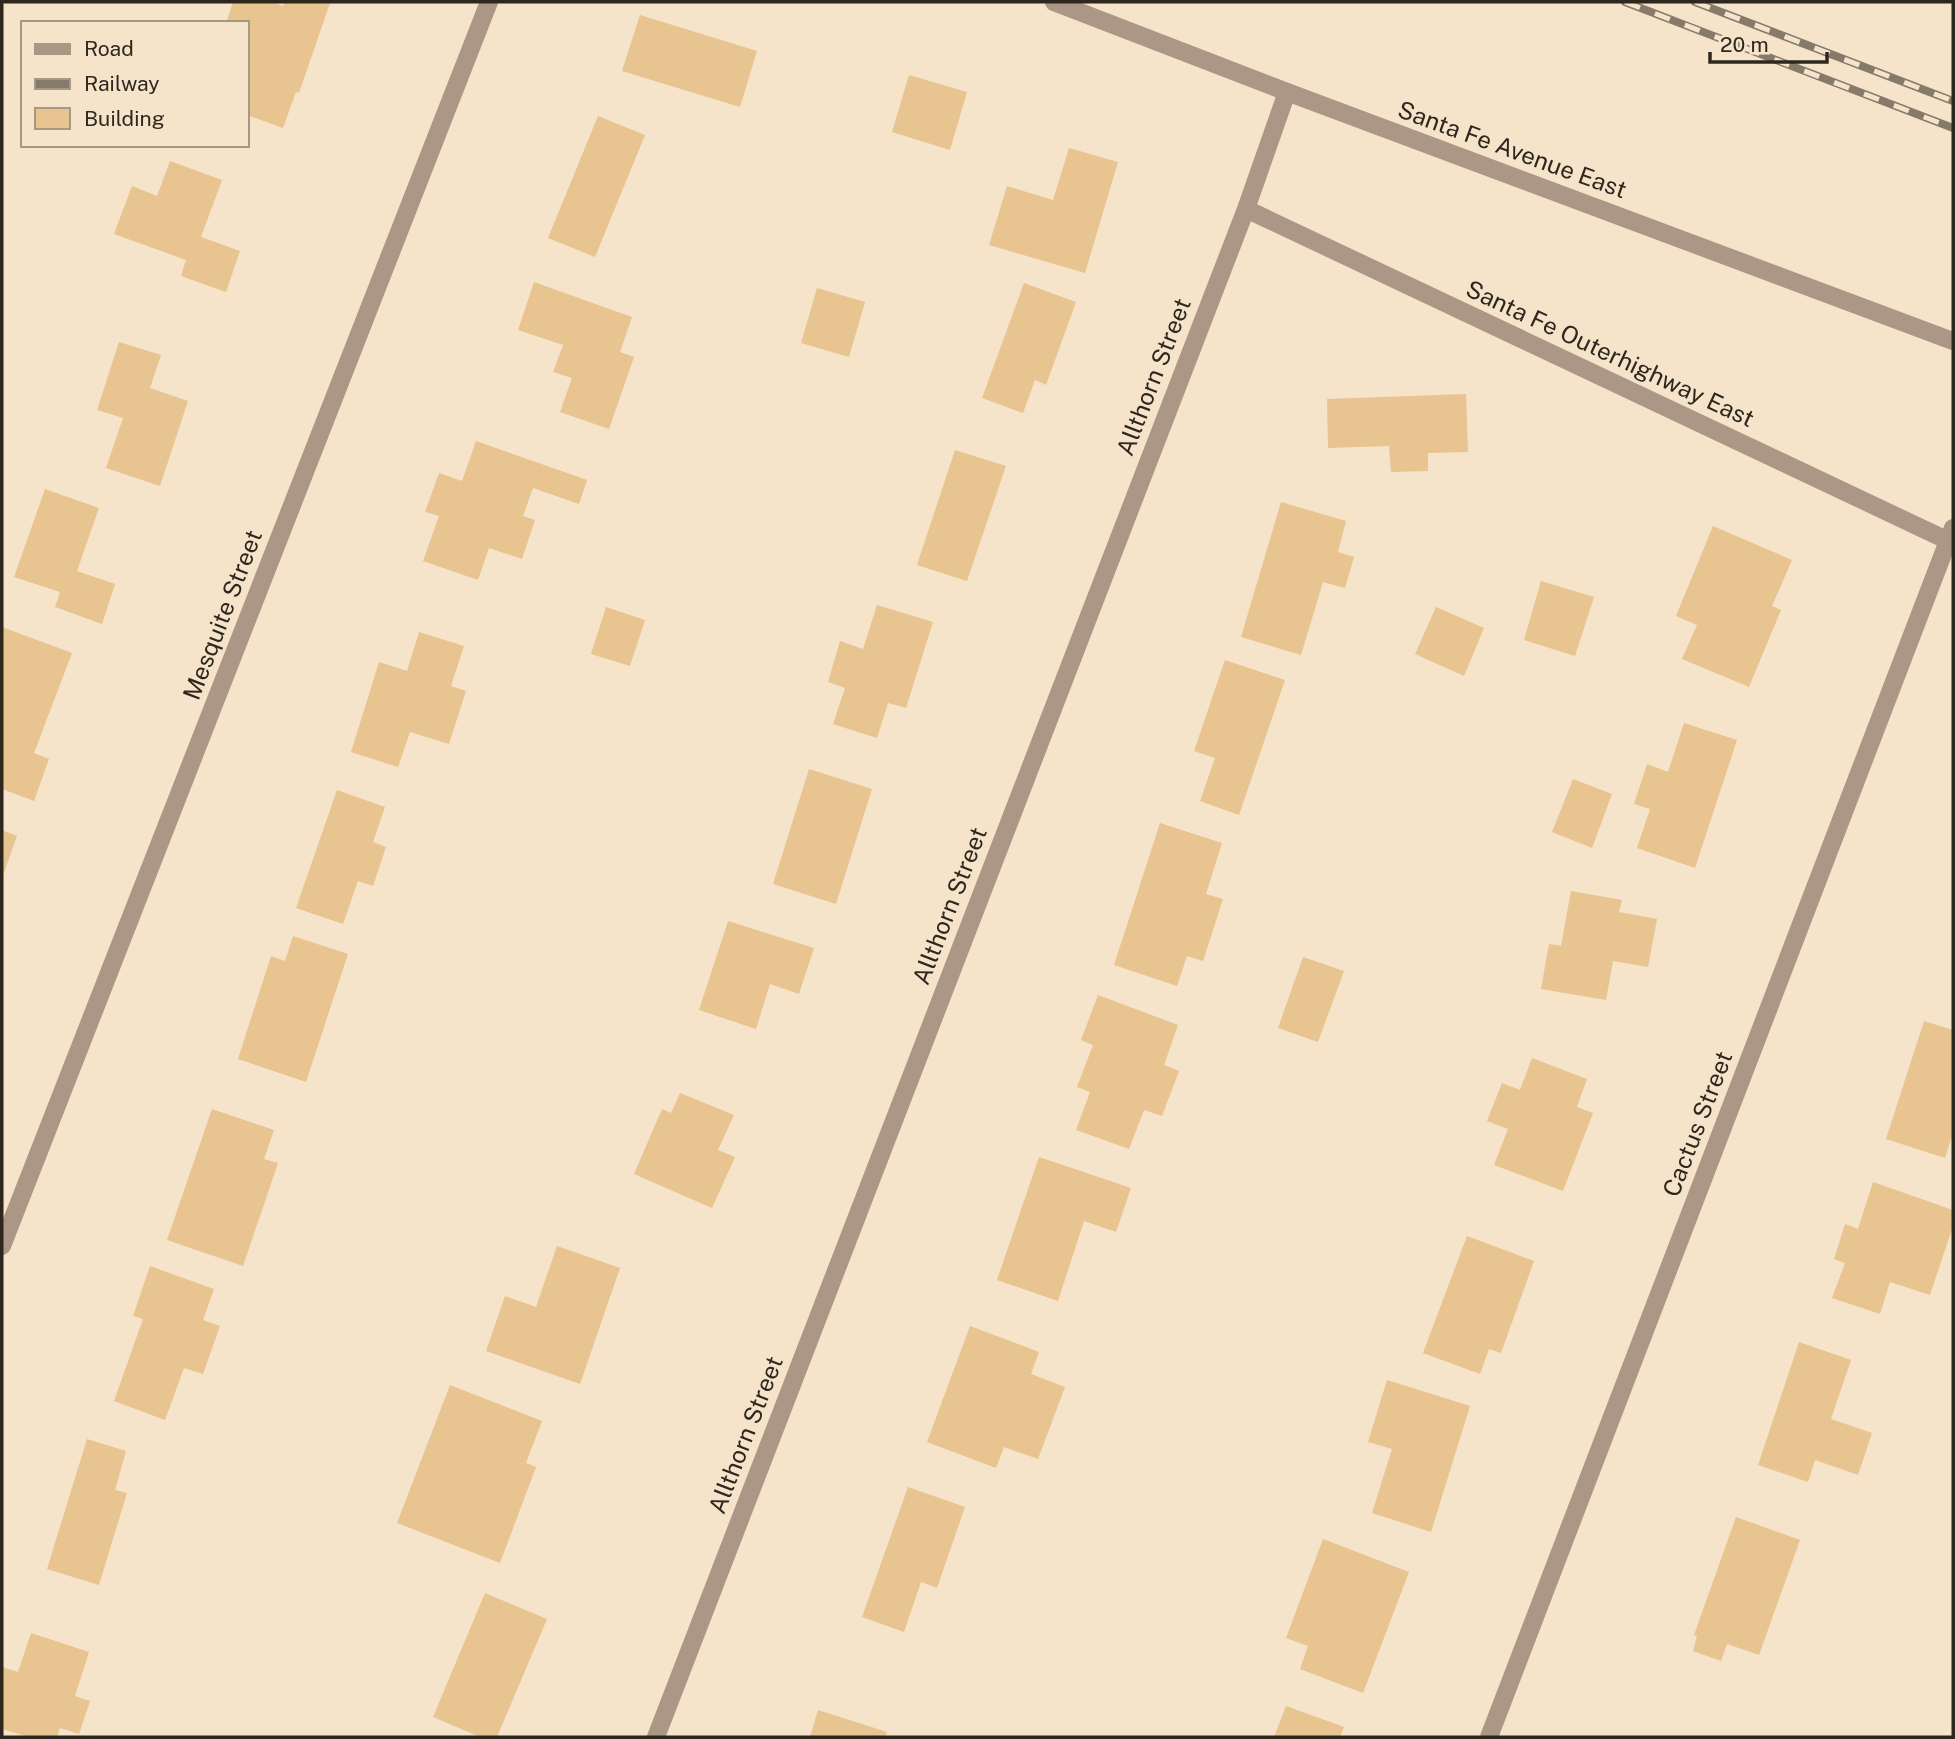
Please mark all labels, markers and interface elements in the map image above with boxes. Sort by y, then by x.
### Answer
legend [21,21,248,147]
scale bar [1710,21,1827,65]
text: 20 m [1720,32,1769,57]
text: Road [84,36,134,61]
text: Railway [84,71,160,96]
street label: Santa Fe Avenue East [1394,95,1631,203]
text: Building [84,106,165,131]
street label: Santa Fe Outerhighway East [1462,274,1759,432]
street label: Allthorn Street [1110,294,1196,459]
street label: Mesquite Street [177,526,267,703]
street label: Allthorn Street [906,823,992,988]
street label: Cactus Street [1657,1047,1738,1200]
street label: Allthorn Street [702,1352,788,1517]

